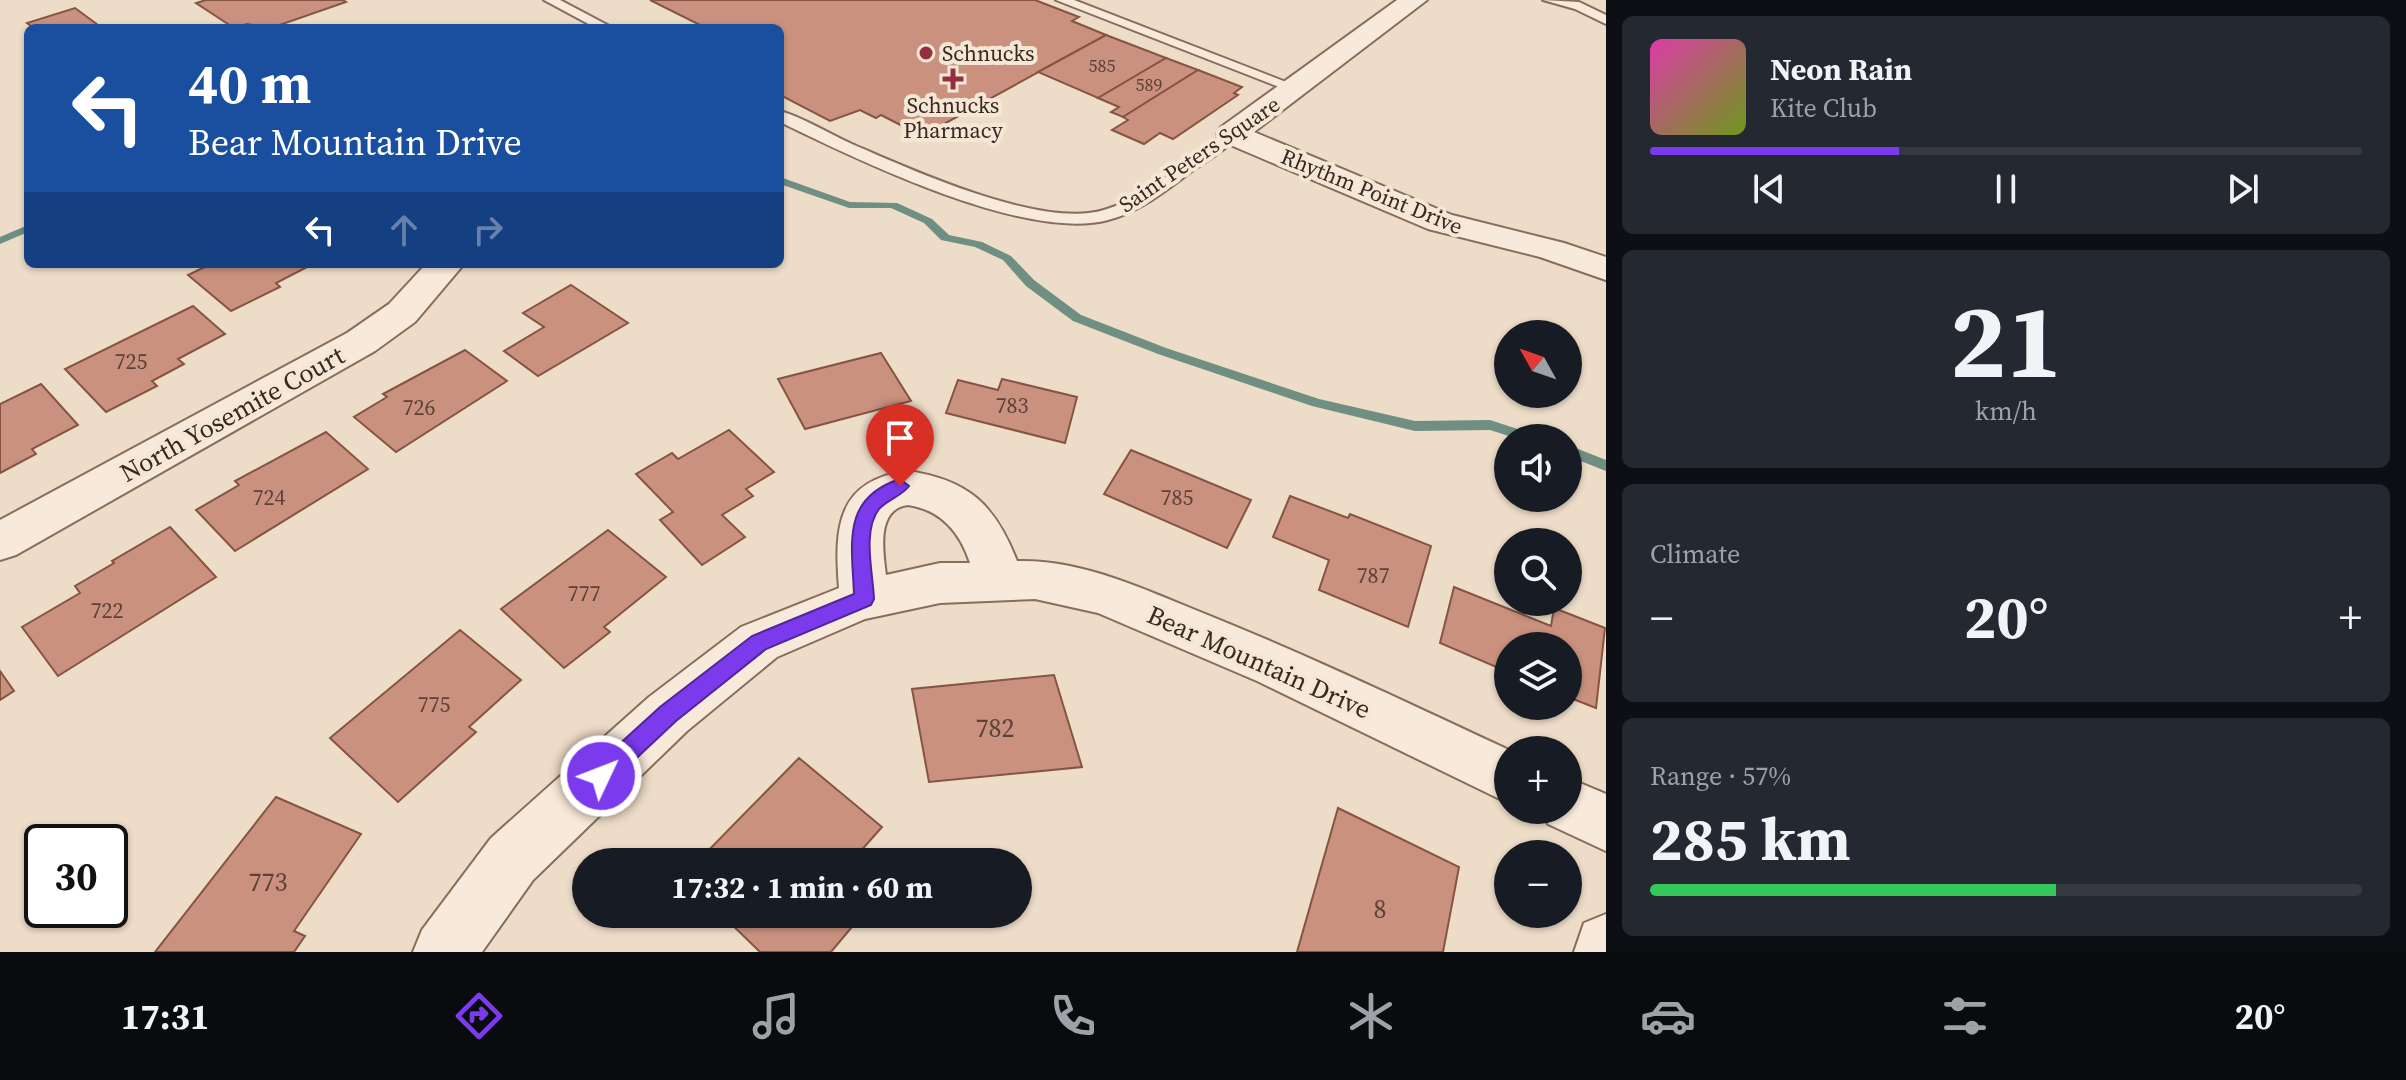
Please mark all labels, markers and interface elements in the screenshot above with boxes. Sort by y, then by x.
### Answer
place label: Schnucks [942,38,1035,68]
marker: Schnucks [917,44,935,62]
text: 40 m [188,45,311,122]
text: Neon Rain [1770,49,1912,90]
house number: 585 [1089,53,1116,78]
icon: left [56,56,160,160]
marker: Schnucks Pharmacy [944,70,962,88]
house number: 589 [1136,72,1163,97]
street label: Saint Peters Square [1113,89,1285,219]
place label: Schnucks Pharmacy [903,90,1004,145]
text: Kite Club [1770,90,1877,126]
text: Bear Mountain Drive [188,118,522,167]
street label: Rhythm Point Drive [1277,141,1467,241]
icon: previous [1747,167,1791,211]
icon: pause [1984,167,2028,211]
icon: next [2221,167,2265,211]
icon: left [298,208,342,252]
icon: ahead [382,208,426,252]
icon: right [466,208,510,252]
text: 21 [1950,269,2062,412]
north arrow [1494,320,1582,408]
map controls [1494,320,1582,928]
street label: North Yosemite Court [113,337,351,491]
house number: 725 [114,346,148,376]
house number: 783 [995,390,1029,420]
house number: 726 [402,392,436,422]
text: km/h [1975,393,2037,429]
pin [866,404,934,486]
icon: arrive [878,416,922,460]
button: sound [1494,424,1582,512]
house number: 724 [252,482,286,512]
house number: 785 [1160,482,1194,512]
button: search [1494,528,1582,616]
text: Climate [1650,536,1740,572]
house number: 787 [1356,560,1390,590]
text: 20° [1964,576,2048,658]
house number: 777 [567,578,601,608]
text: − [1650,587,1673,648]
text: + [2339,587,2362,648]
house number: 722 [90,595,124,625]
street label: Bear Mountain Drive [1142,597,1376,727]
button: layers [1494,632,1582,720]
house number: 775 [417,689,451,719]
house number: 782 [975,710,1015,746]
position arrow [559,734,643,818]
button: + [1494,736,1582,824]
text: Range · 57% [1650,758,1791,794]
text: 285 km [1650,798,1851,880]
speed limit sign: 30 [24,824,128,928]
button: − [1494,840,1582,928]
house number: 773 [248,864,288,900]
text: 17:32 · 1 min · 60 m [671,867,933,908]
house number: 8 [1373,891,1387,927]
icon: directions [451,988,507,1044]
icon: music [748,988,804,1044]
icon: phone [1045,988,1101,1044]
icon: climate [1343,988,1399,1044]
icon: car [1640,988,1696,1044]
icon: filters [1937,988,1993,1044]
text: 17:31 [121,992,210,1041]
text: 20° [2234,992,2285,1041]

